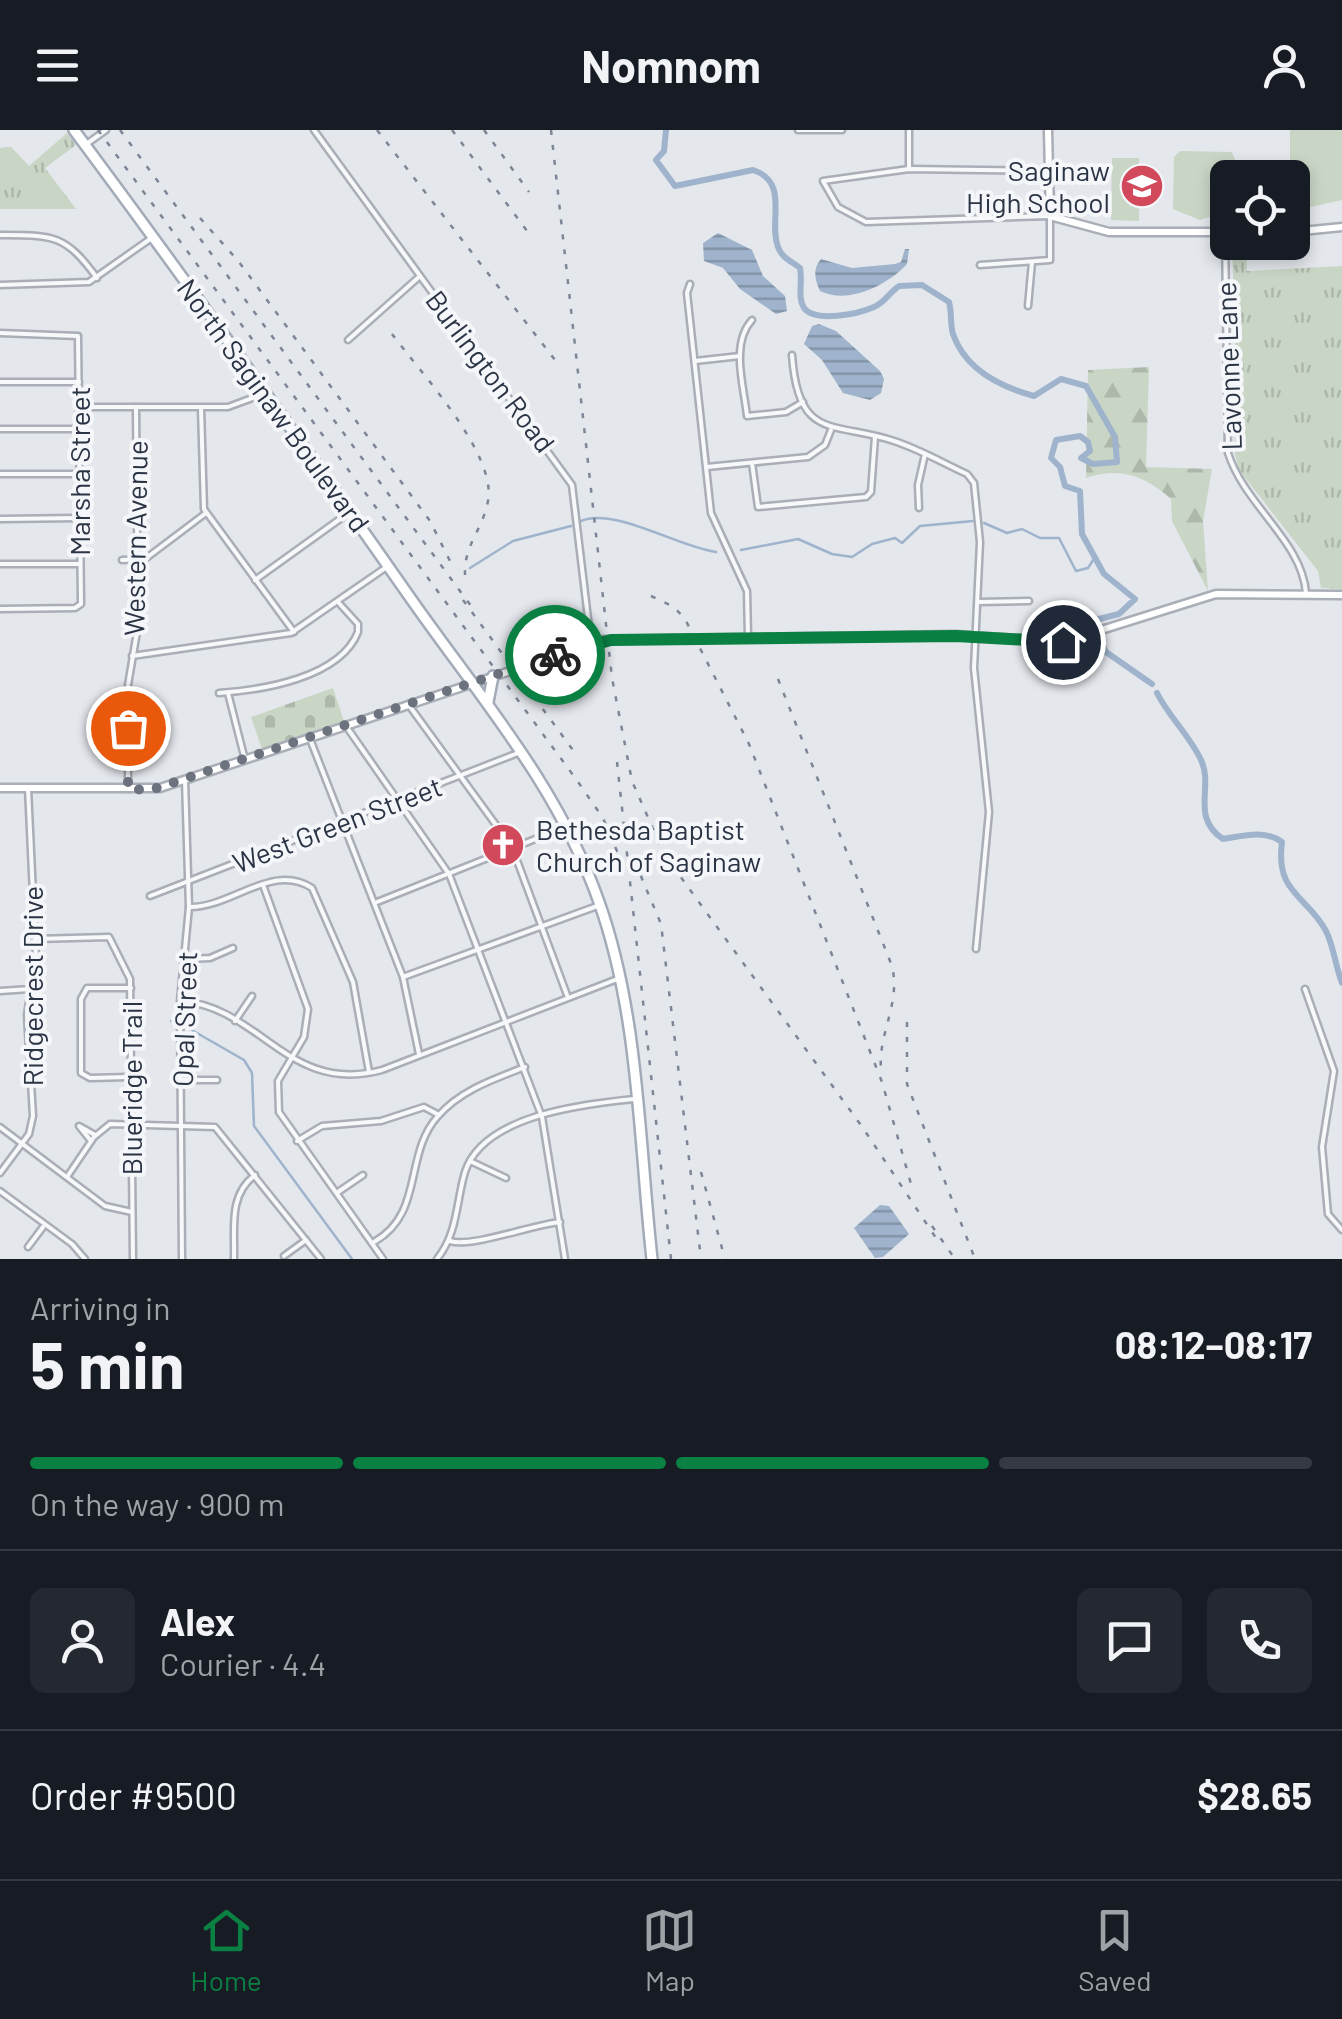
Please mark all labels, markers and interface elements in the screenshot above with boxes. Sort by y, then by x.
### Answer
icon: menu [30,38,85,93]
text: Nomnom [581,38,761,92]
icon: person [1257,38,1312,93]
place label: Saginaw High School [966,153,1110,219]
map controls [1210,160,1310,260]
button: locate [1210,160,1310,260]
school or university icon: Saginaw High School [1119,163,1165,209]
street label: North Saginaw Boulevard [171,272,377,538]
street label: Lavonne Lane [1208,281,1248,451]
street label: Burlington Road [419,283,563,459]
street label: Marsha Street [62,386,96,556]
street label: Western Avenue [116,440,154,636]
pin [1021,600,1106,685]
courier [505,605,605,705]
icon: home [1036,615,1091,670]
icon: bike [528,628,583,683]
pin [86,686,171,771]
icon: bag [101,701,156,756]
street label: West Green Street [228,768,446,880]
place label: Bethesda Baptist Church of Saginaw [536,812,761,878]
church icon: Bethesda Baptist Church of Saginaw [480,822,526,868]
street label: Ridgecrest Drive [15,886,49,1086]
street label: Opal Street [165,951,203,1087]
street label: Blueridge Trail [114,1001,148,1175]
text: Arriving in [30,1288,170,1326]
text: 08:12–08:17 [1115,1321,1312,1367]
text: 5 min [30,1324,184,1402]
text: On the way · 900 m [30,1484,285,1522]
button: person [30,1588,135,1693]
button: chat [1077,1588,1182,1693]
button: phone [1207,1588,1312,1693]
text: Alex [160,1598,235,1644]
text: Courier · 4.4 [160,1644,326,1682]
text: Order #9500 [30,1772,237,1818]
text: $28.65 [1197,1772,1312,1818]
tab: Home [190,1903,262,1997]
tab: Map [642,1903,697,1997]
tab: Saved [1078,1903,1152,1997]

